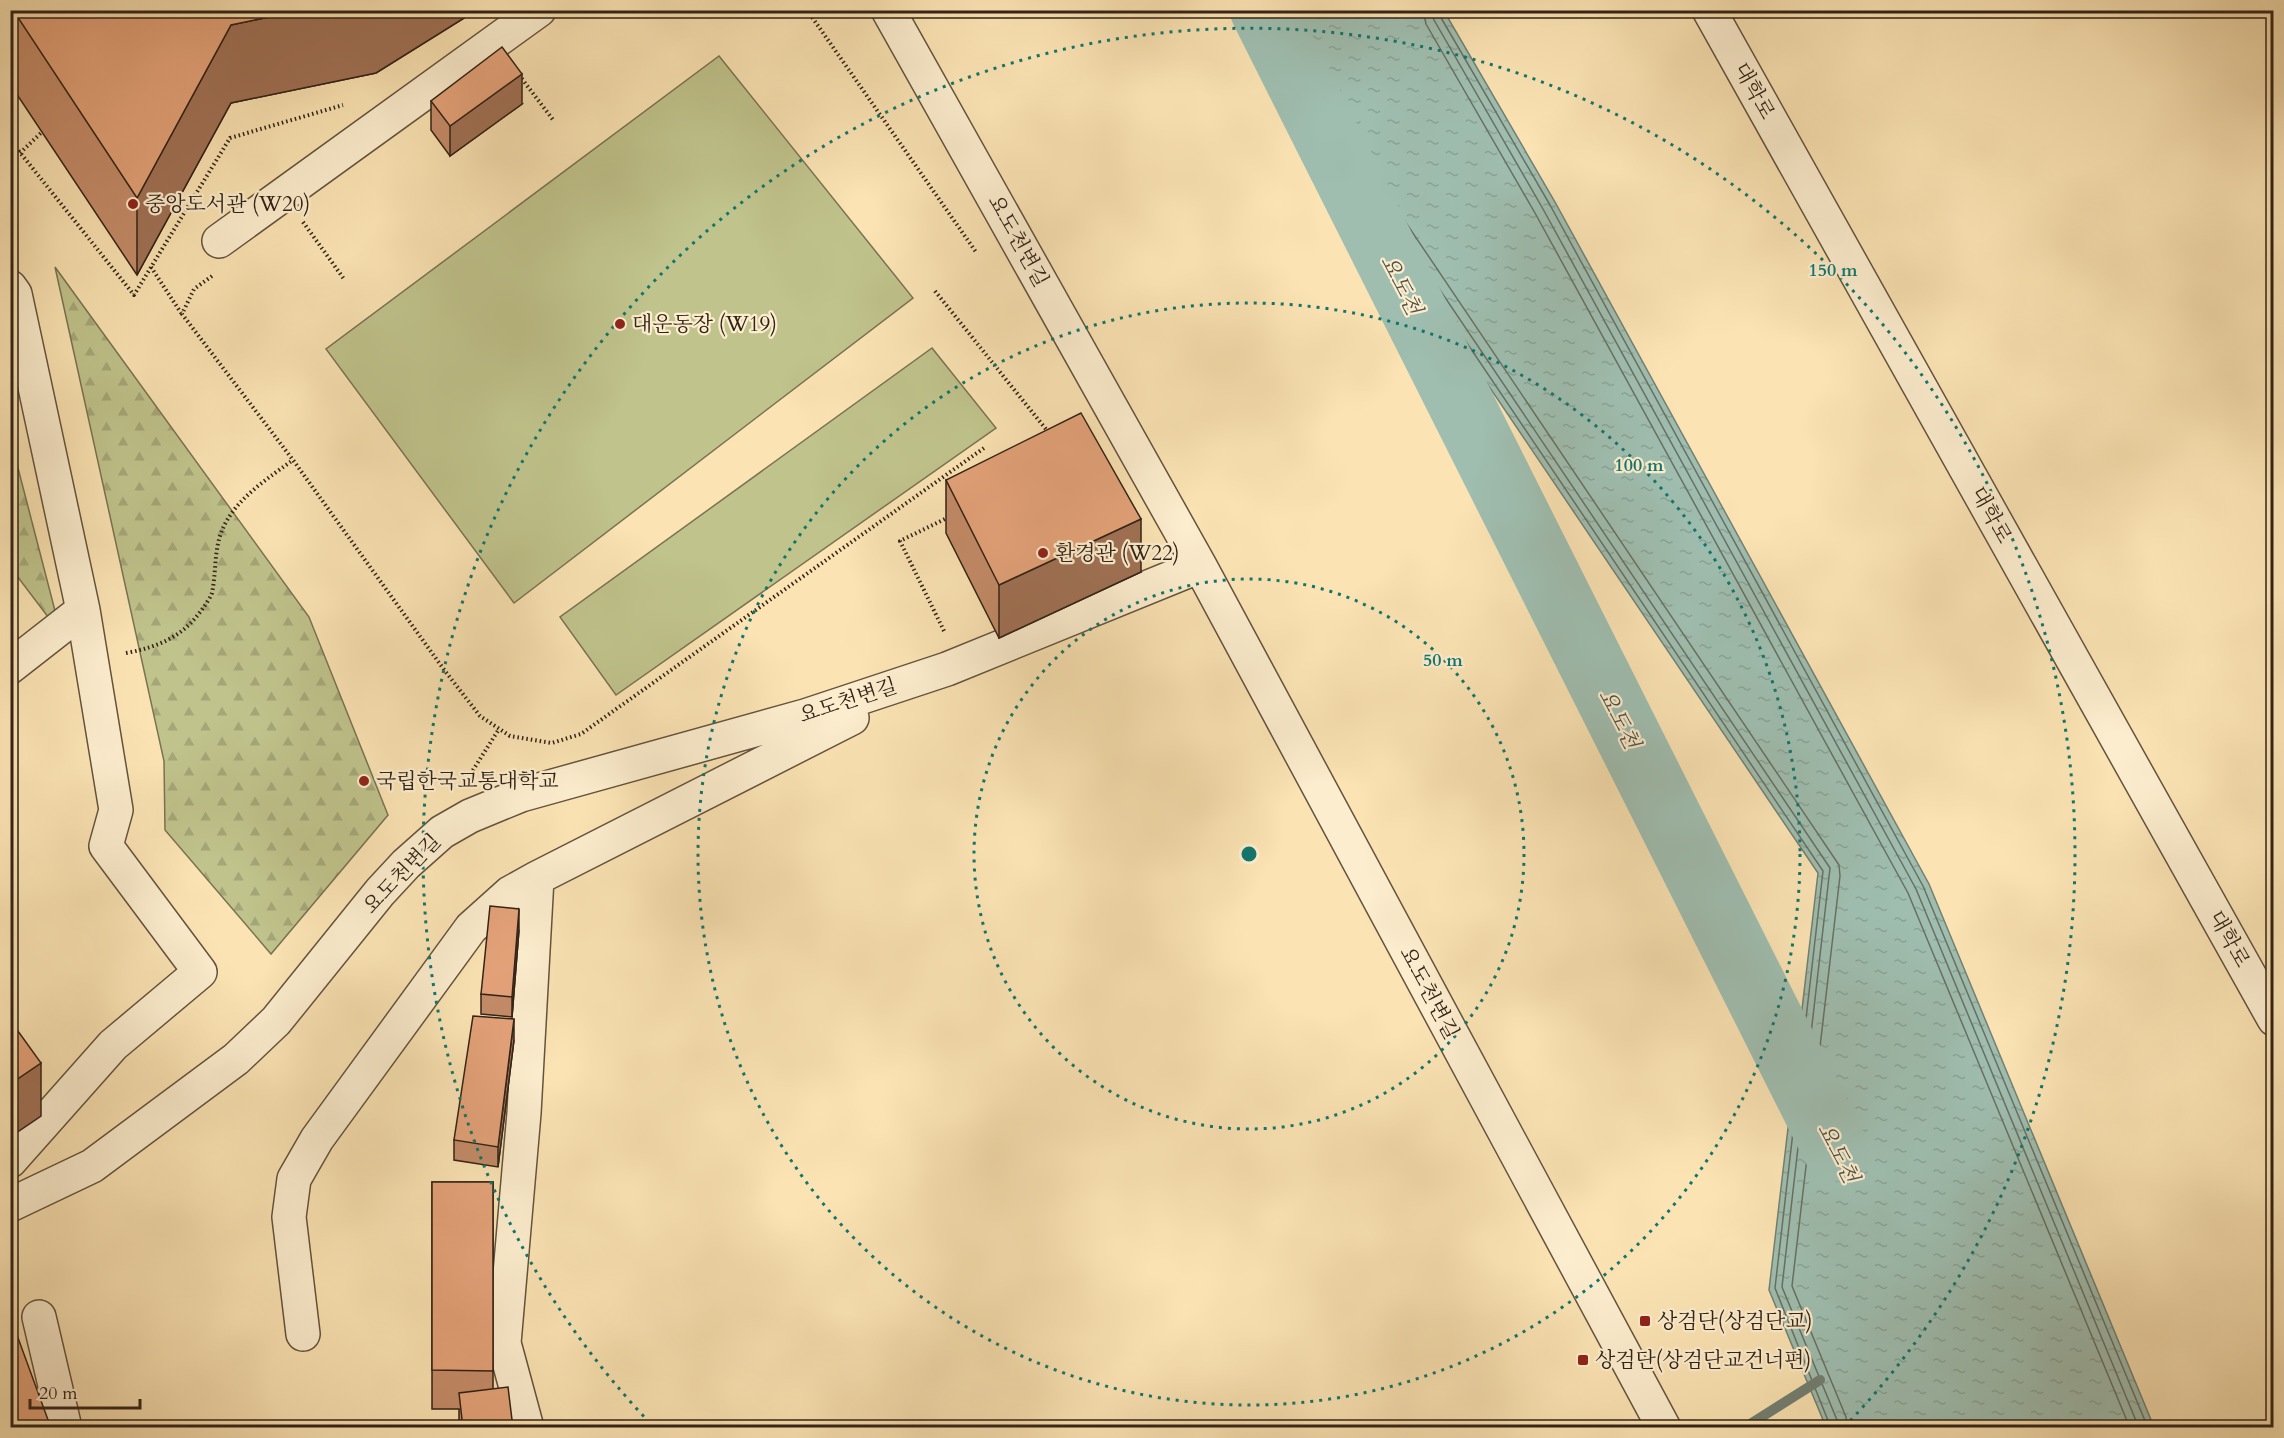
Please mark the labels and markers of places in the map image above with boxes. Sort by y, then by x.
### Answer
place label: 중앙도서관 (W20) [145,190,310,219]
marker: 중앙도서관 (W20) [126,197,140,211]
place label: 대운동장 (W19) [632,310,777,339]
marker: 대운동장 (W19) [613,317,627,331]
place label: 환경관 (W22) [1055,539,1180,568]
marker: 환경관 (W22) [1036,546,1050,560]
place label: 국립한국교통대학교 [376,767,559,796]
marker: 국립한국교통대학교 [357,774,371,788]
centre of rings [1239,844,1259,864]
place label: 상검단(상검단교) [1657,1307,1812,1336]
marker: 상검단(상검단교) [1638,1314,1652,1328]
place label: 상검단(상검단교건너편) [1595,1346,1811,1375]
marker: 상검단(상검단교건너편) [1576,1353,1590,1367]

